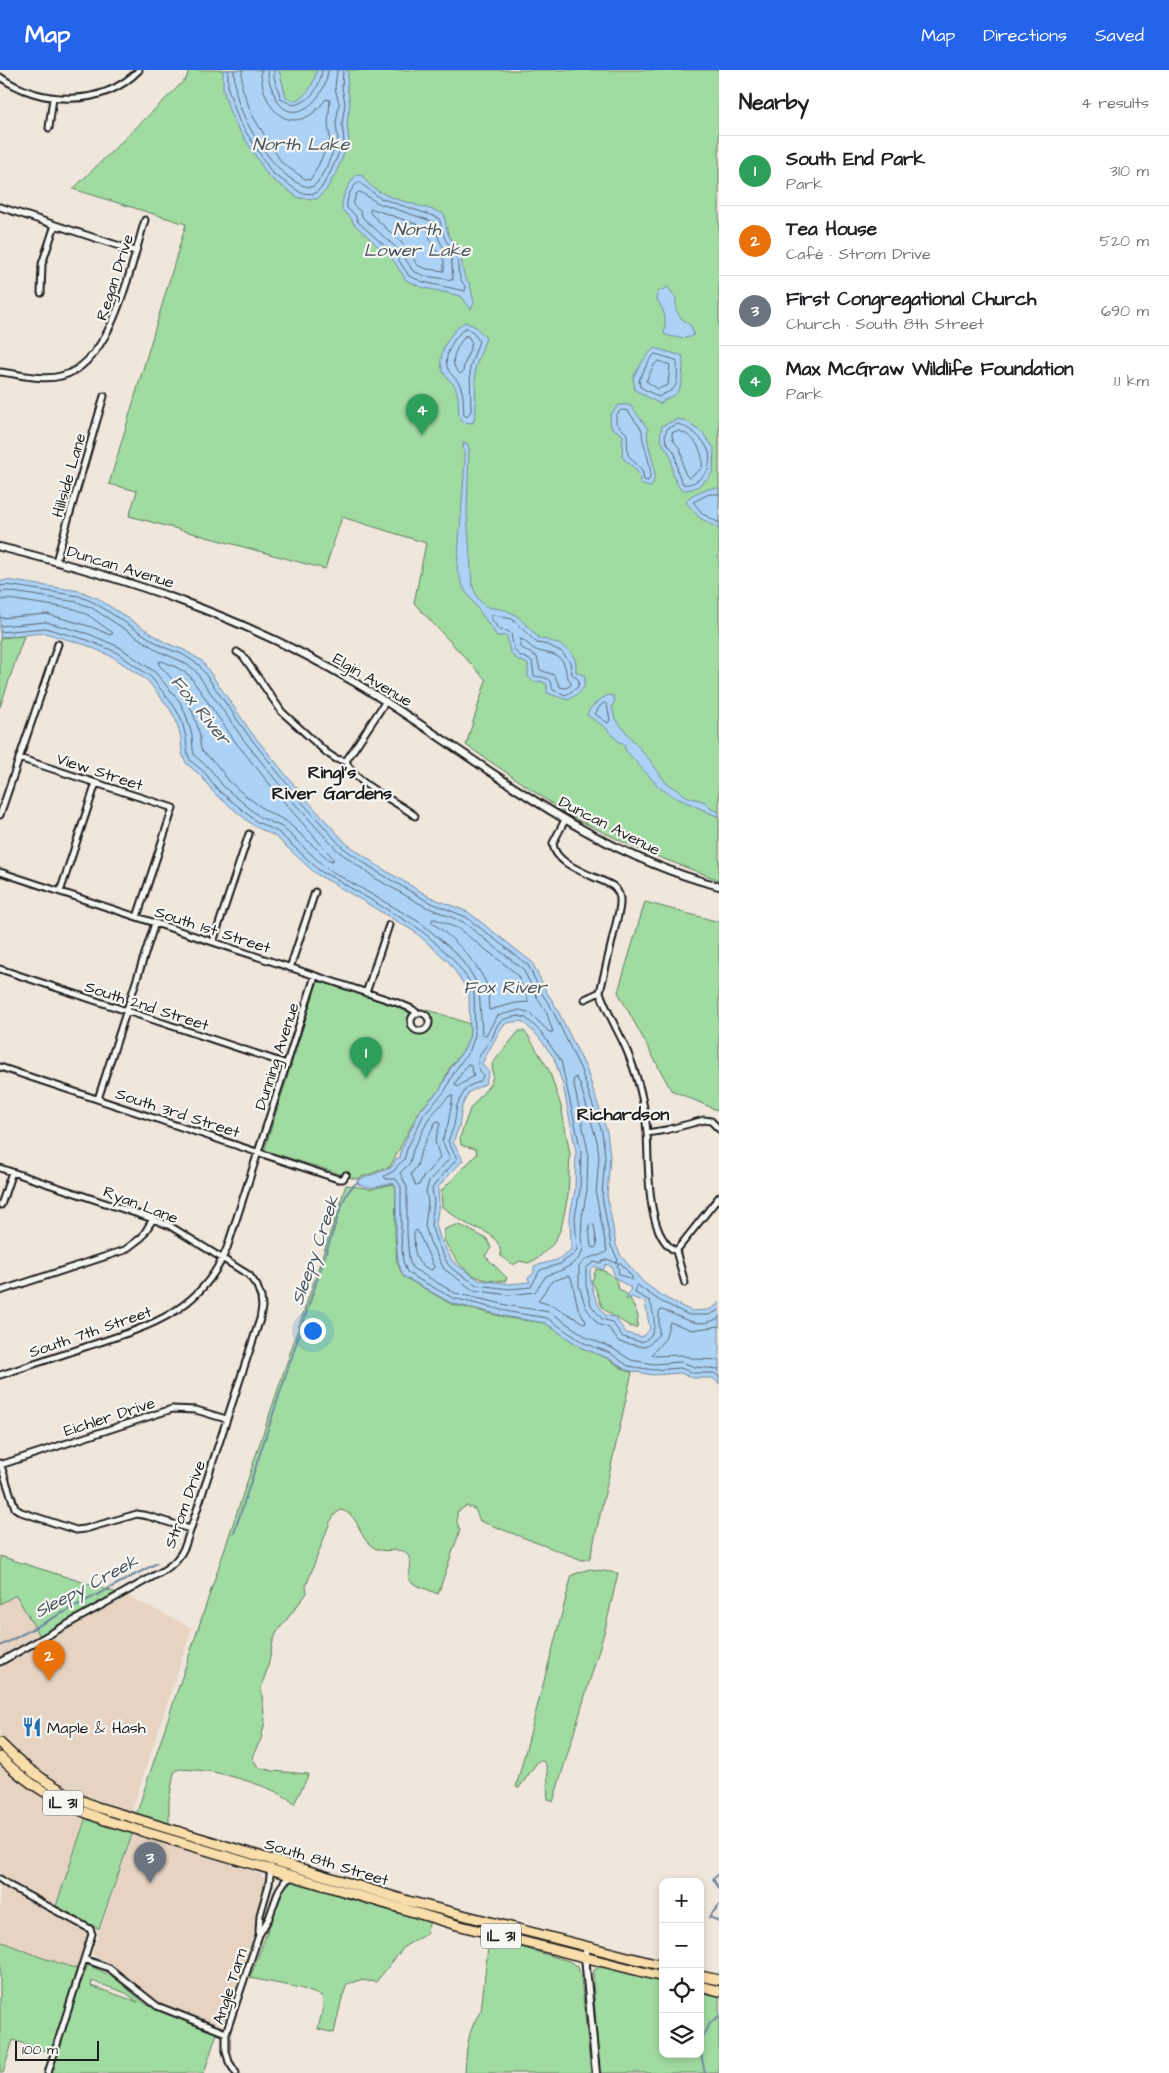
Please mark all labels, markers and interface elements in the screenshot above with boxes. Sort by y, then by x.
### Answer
text: Map [25,18,70,52]
text: Map [921,23,955,48]
text: Directions [983,23,1067,48]
text: Saved [1095,23,1144,48]
text: Nearby [739,88,809,117]
text: 4 results [1081,92,1149,114]
water label: North Lake [252,132,351,157]
text: South End Park [786,146,925,173]
text: 1 [754,160,756,182]
text: 310 m [1110,160,1149,182]
text: Park [786,173,823,195]
text: Tea House [786,216,877,243]
water label: North Lower Lake [364,217,471,263]
text: 2 [750,230,760,252]
text: 520 m [1100,230,1149,252]
street label: Regan Drive [91,231,140,324]
text: Café · Strom Drive [786,243,931,265]
text: First Congregational Church [786,286,1036,313]
text: 3 [751,300,759,322]
text: 690 m [1101,300,1149,322]
text: Church · South 8th Street [786,313,984,335]
text: Max McGraw Wildlife Foundation [786,356,1074,383]
text: 4 [750,370,760,392]
text: 1.1 km [1114,370,1149,392]
text: Park [786,383,823,405]
pin: 4 [406,394,438,435]
street label: Hillside Lane [46,430,92,520]
street label: Duncan Avenue [64,540,177,594]
street label: Elgin Avenue [328,647,417,713]
water label: Fox River [165,670,238,752]
street label: View Street [54,748,146,796]
district label: Ringl's River Gardens [272,760,392,806]
street label: Duncan Avenue [555,791,664,861]
street label: South 1st Street [152,901,274,959]
water label: Fox River [464,975,548,1000]
street label: South 2nd Street [82,976,212,1037]
street label: Dunning Avenue [249,1000,306,1113]
pin: 1 [350,1037,382,1078]
street label: South 3rd Street [113,1083,243,1144]
district label: Richardson [577,1102,669,1127]
street label: Ryan Lane [100,1181,182,1230]
water label: Sleepy Creek [285,1191,347,1309]
street label: South 7th Street [26,1301,155,1363]
your location [300,1318,326,1344]
street label: Eichler Drive [61,1392,158,1442]
street label: Strom Drive [159,1457,211,1551]
water label: Sleepy Creek [30,1548,144,1625]
pin: 2 [33,1640,65,1681]
restaurant icon: Maple & Hash [21,1716,43,1738]
place label: Maple & Hash [47,1717,146,1739]
road number: IL 31 [43,1790,83,1816]
street label: South 8th Street [262,1833,392,1891]
pin: 3 [134,1842,166,1883]
map controls [659,1878,704,2058]
button: + [659,1878,704,1923]
button: − [659,1923,704,1968]
road number: IL 31 [481,1924,521,1948]
street label: Angle Tarn [207,1945,254,2028]
button: locate [659,1968,704,2013]
button: layers [659,2013,704,2058]
scale bar [15,2038,99,2061]
text: 100 m [22,2040,58,2060]

